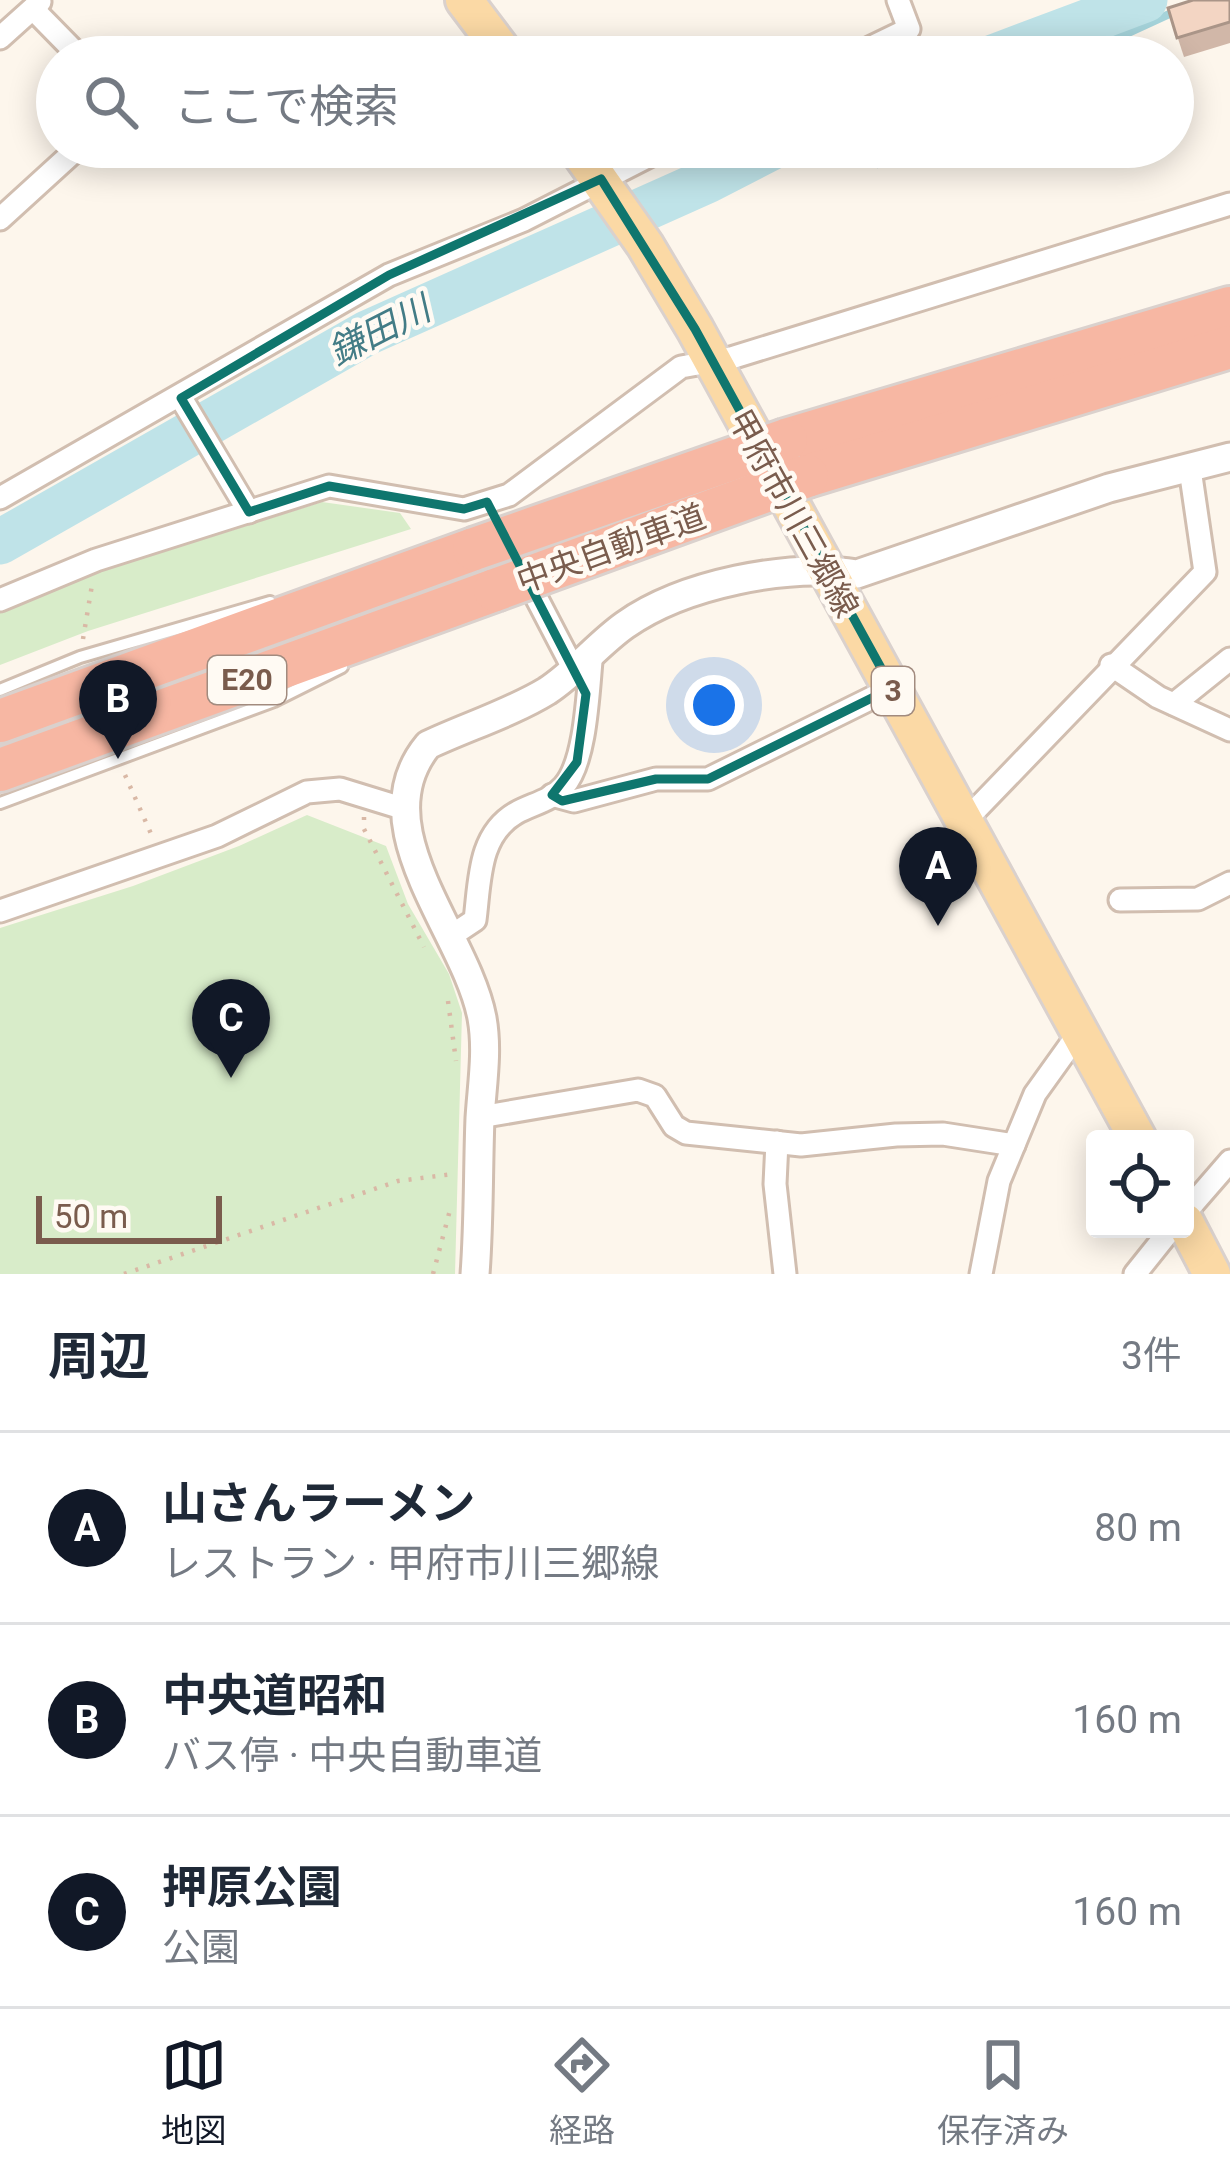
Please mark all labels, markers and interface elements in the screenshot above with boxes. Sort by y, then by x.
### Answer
search box [36,36,1194,168]
icon: search [78,69,144,135]
text: ここで検索 [174,80,399,133]
water label: 鎌田川 [322,286,441,374]
street label: 甲府市川三郷線 [721,403,867,624]
street label: 中央自動車道 [511,496,711,601]
road number: E20 [208,656,286,704]
pin: B [79,660,157,759]
road number: 3 [872,667,914,715]
your location [684,675,744,735]
pin: A [899,827,977,926]
pin: C [192,979,270,1078]
map controls [1086,1130,1194,1238]
button: locate [1086,1130,1194,1238]
scale bar [36,1190,222,1243]
text: 50 m [54,1197,128,1236]
text: 周辺 [48,1327,150,1386]
text: 3件 [1121,1333,1182,1379]
text: 山さんラーメン [162,1477,475,1530]
text: A [74,1505,100,1551]
text: 80 m [1094,1505,1182,1551]
text: レストラン · 甲府市川三郷線 [162,1541,660,1587]
text: 中央道昭和 [162,1669,387,1722]
text: B [75,1697,99,1743]
text: 160 m [1072,1697,1182,1743]
text: バス停 · 中央自動車道 [162,1733,543,1779]
text: 押原公園 [162,1861,342,1914]
text: C [74,1889,100,1935]
text: 160 m [1072,1889,1182,1935]
text: 公園 [162,1925,240,1971]
tab: 地図 [161,2032,227,2152]
tab: 経路 [549,2032,615,2152]
tab: 保存済み [937,2032,1069,2152]

